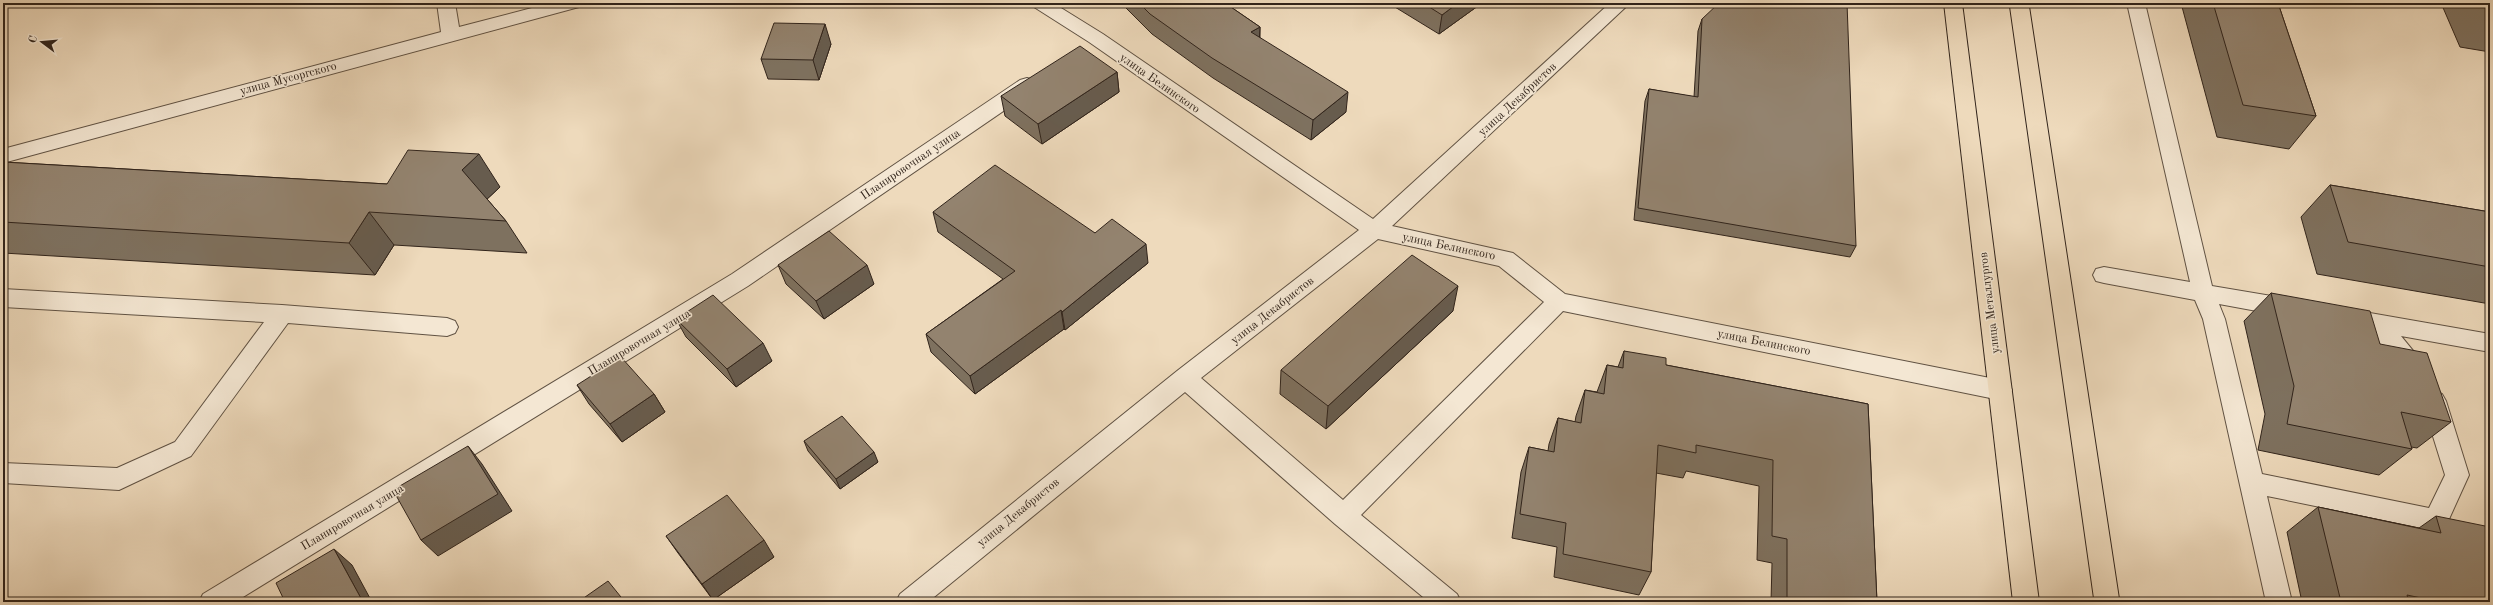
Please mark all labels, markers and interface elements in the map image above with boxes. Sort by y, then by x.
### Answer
north arrow [22,22,62,62]
text: С [28,35,40,45]
street label: улица Белинского [1117,52,1202,116]
street label: улица Мусоргского [239,60,338,98]
street label: улица Декабристов [1476,61,1559,139]
street label: Планировочная улица [859,127,963,203]
street label: улица Белинского [1401,231,1497,263]
street label: улица Металлургов [1978,251,2002,354]
street label: улица Декабристов [1229,275,1317,347]
street label: Планировочная улица [586,308,693,378]
street label: улица Белинского [1716,328,1812,358]
street label: улица Декабристов [975,476,1062,549]
street label: Планировочная улица [299,483,406,553]

